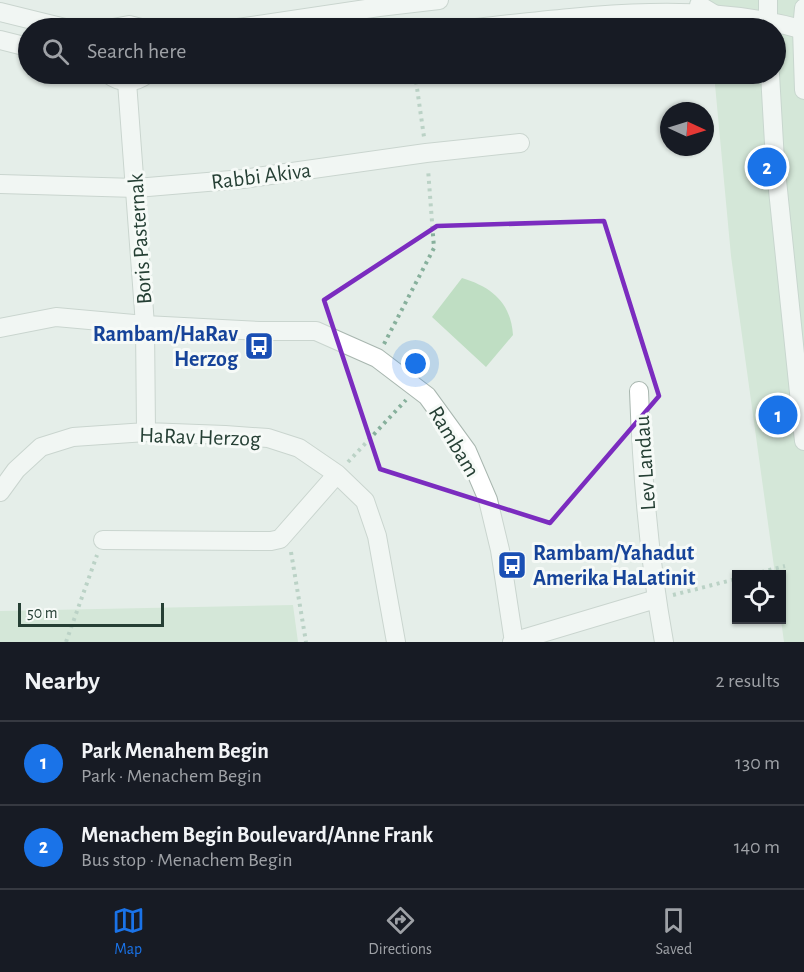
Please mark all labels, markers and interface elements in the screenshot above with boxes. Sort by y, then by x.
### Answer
search box [18,18,786,84]
icon: search [39,35,72,68]
text: Search here [87,40,186,62]
north arrow [660,102,714,156]
pin: 2 [748,144,786,190]
street label: Rabbi Akiva [210,159,312,193]
street label: Boris Pasternak [124,173,156,305]
place label: Rambam/HaRav Herzog [93,323,239,370]
bus stop icon: Rambam/HaRav Herzog [243,330,275,362]
your location [401,349,430,378]
pin: 1 [758,392,798,438]
street label: Rambam [425,402,484,481]
street label: Lev Landau [631,415,659,511]
street label: HaRav Herzog [139,424,261,450]
place label: Rambam/Yahadut Amerika HaLatinit [533,542,696,589]
bus stop icon: Rambam/Yahadut Amerika HaLatinit [496,549,528,581]
map controls [732,570,786,624]
button: locate [732,570,786,624]
scale bar [18,600,164,628]
text: 50 m [27,605,58,621]
text: Nearby [24,668,100,694]
text: 2 results [716,671,780,691]
text: Park Menahem Begin [81,740,269,762]
text: 1 [40,753,47,773]
text: 130 m [735,753,780,773]
text: Park · Menachem Begin [81,766,262,786]
text: Menachem Begin Boulevard/Anne Frank [81,824,433,846]
text: 2 [39,837,48,857]
text: 140 m [734,837,780,857]
text: Bus stop · Menachem Begin [81,850,293,870]
tab: Map [112,904,145,959]
tab: Directions [368,904,432,959]
tab: Saved [656,904,692,959]

